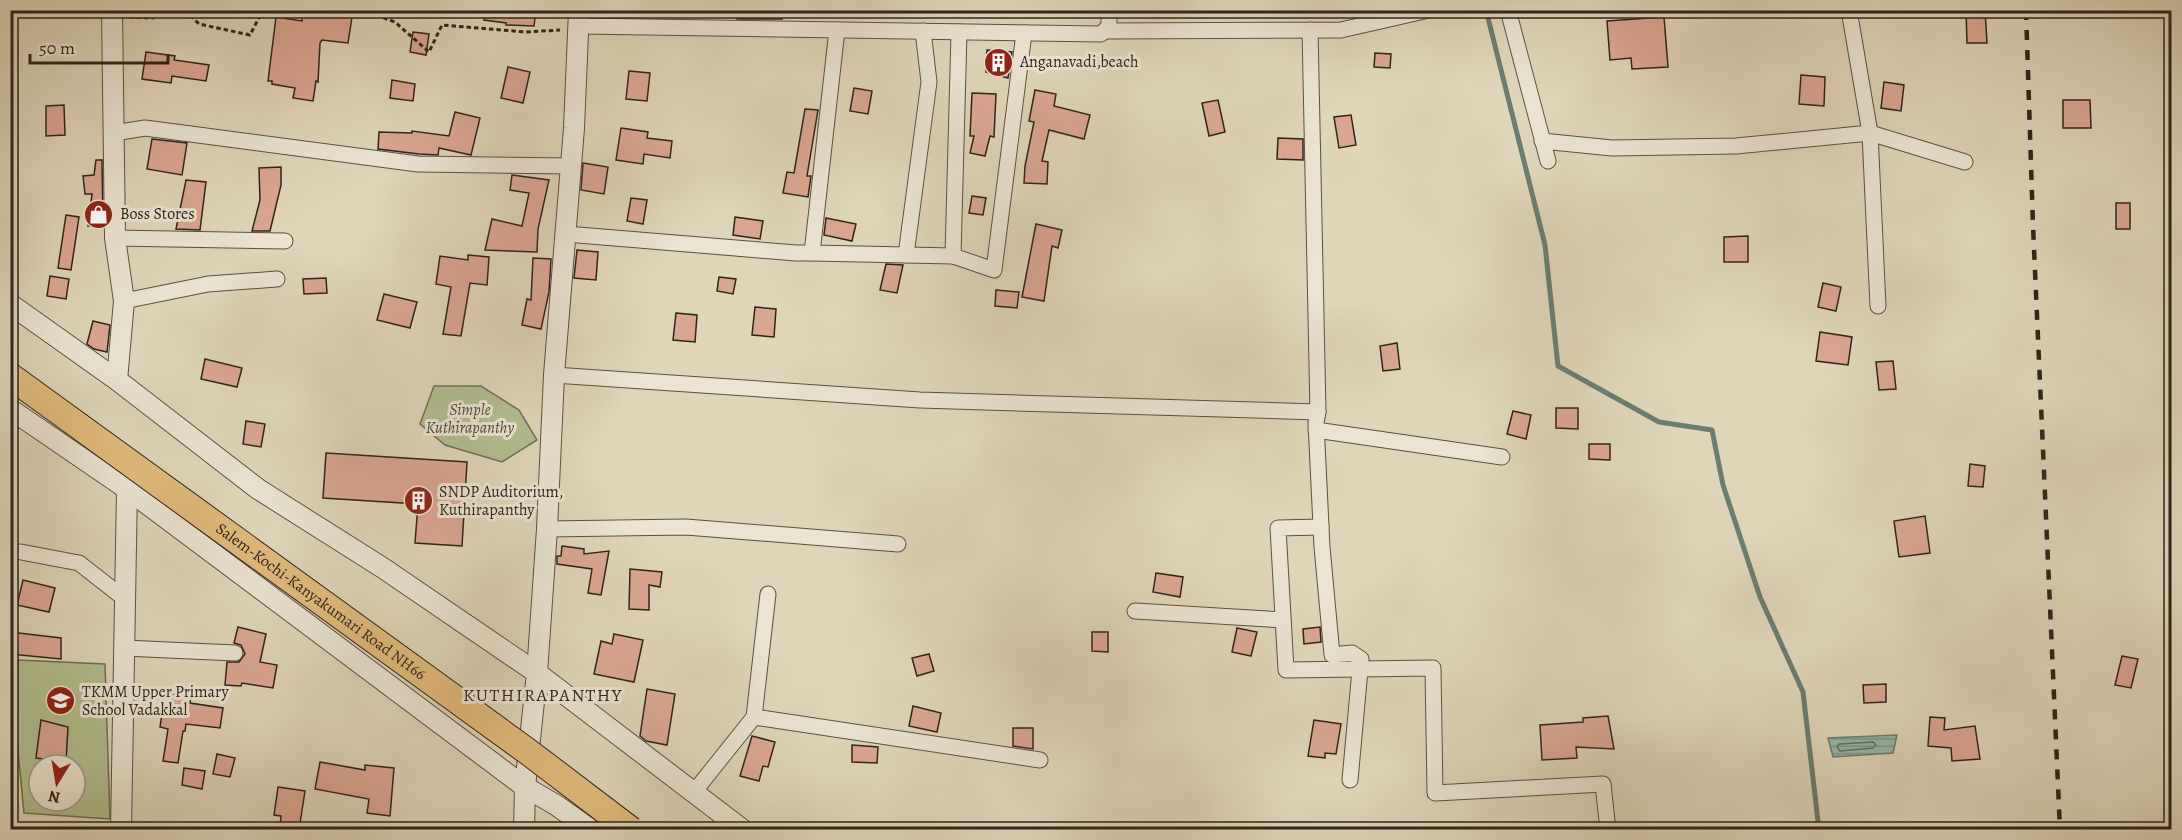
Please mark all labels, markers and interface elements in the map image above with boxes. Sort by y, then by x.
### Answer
scale bar [30,27,168,65]
text: 50 m [39,36,75,60]
building icon: Anganavadi,beach [983,46,1015,78]
place label: Anganavadi,beach [1019,51,1139,73]
shop icon: Boss Stores [83,198,115,230]
place label: Boss Stores [120,203,195,225]
park label: Simple Kuthirapanthy [426,399,514,439]
place label: SNDP Auditorium, Kuthirapanthy [439,481,564,521]
building icon: SNDP Auditorium, Kuthirapanthy [402,485,434,517]
street label: Salem-Kochi-Kanyakumari Road NH66 [211,518,430,685]
place label: TKMM Upper Primary School Vadakkal [82,681,229,721]
district label: KUTHIRAPANTHY [463,683,623,707]
school or university icon: TKMM Upper Primary School Vadakkal [45,685,77,717]
north arrow [27,753,87,813]
text: N [46,785,62,809]

